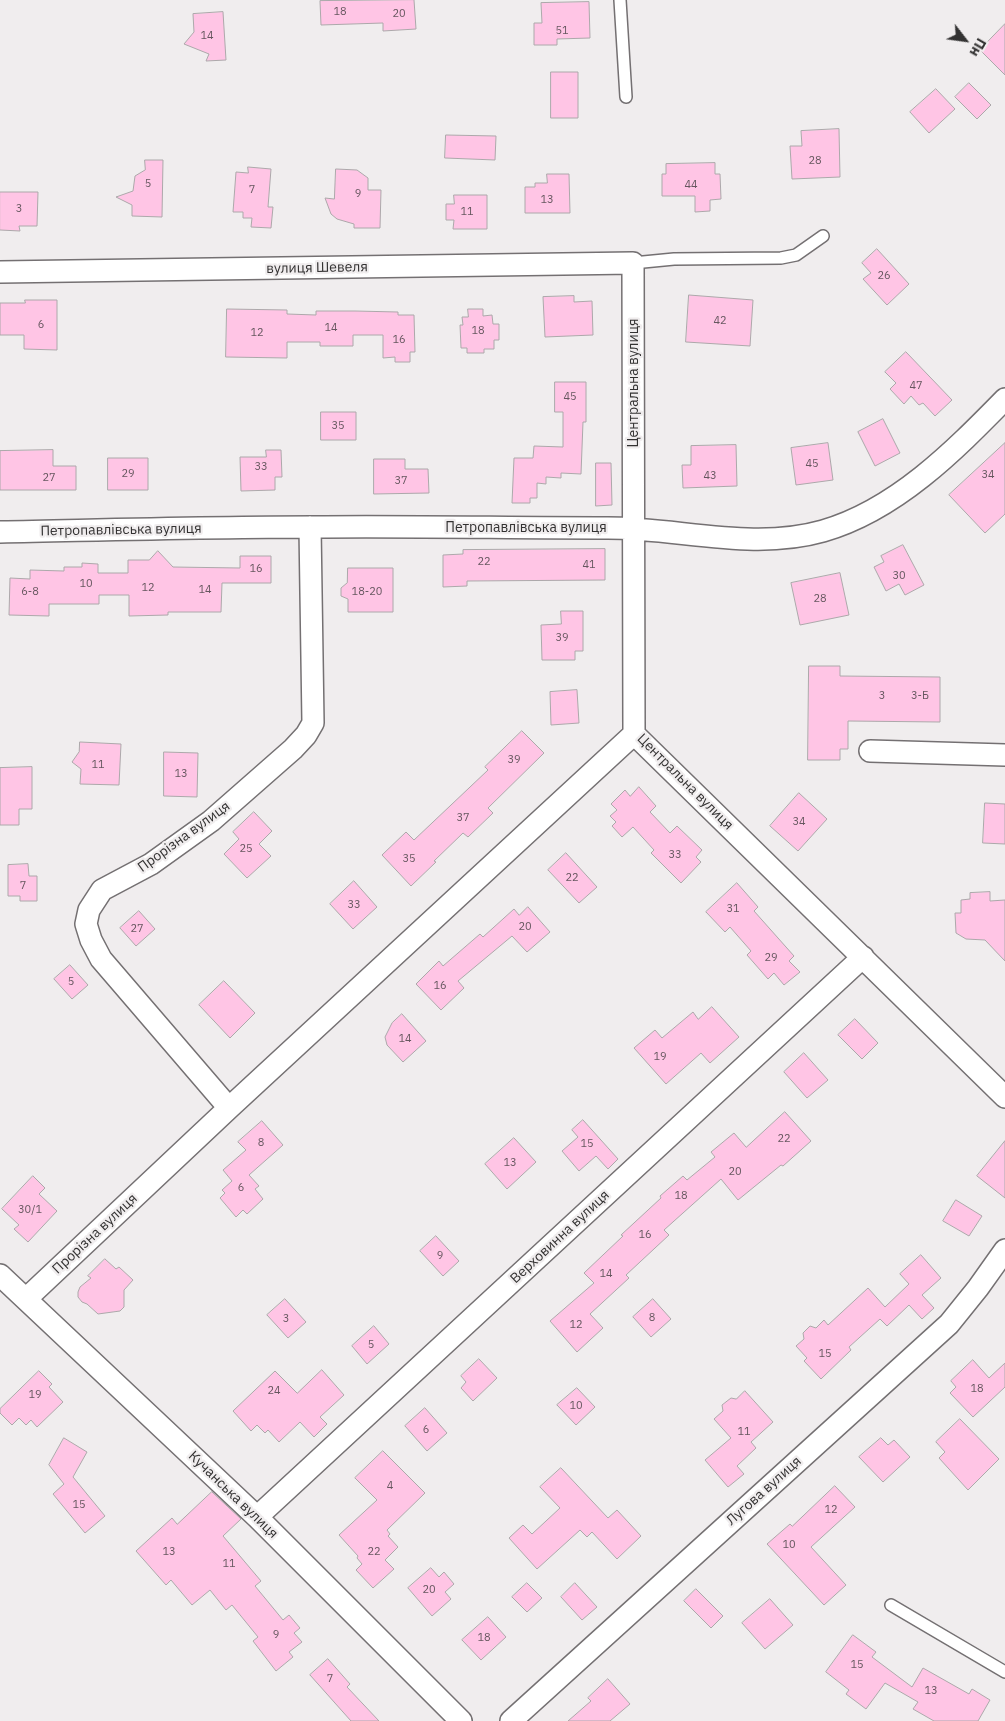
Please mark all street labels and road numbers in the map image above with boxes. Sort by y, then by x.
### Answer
street label: вулиця Шевеля [266,259,368,277]
street label: Центральна вулиця [626,318,642,448]
street label: Петропавлівська вулиця [40,520,202,540]
street label: Петропавлівська вулиця [445,520,607,536]
street label: Центральна вулиця [633,730,737,834]
street label: Прорізна вулиця [135,798,233,876]
street label: Верховинна вулиця [507,1187,613,1287]
street label: Прорізна вулиця [49,1190,141,1278]
street label: Кучанська вулиця [185,1448,281,1542]
street label: Лугова вулиця [723,1453,805,1529]

